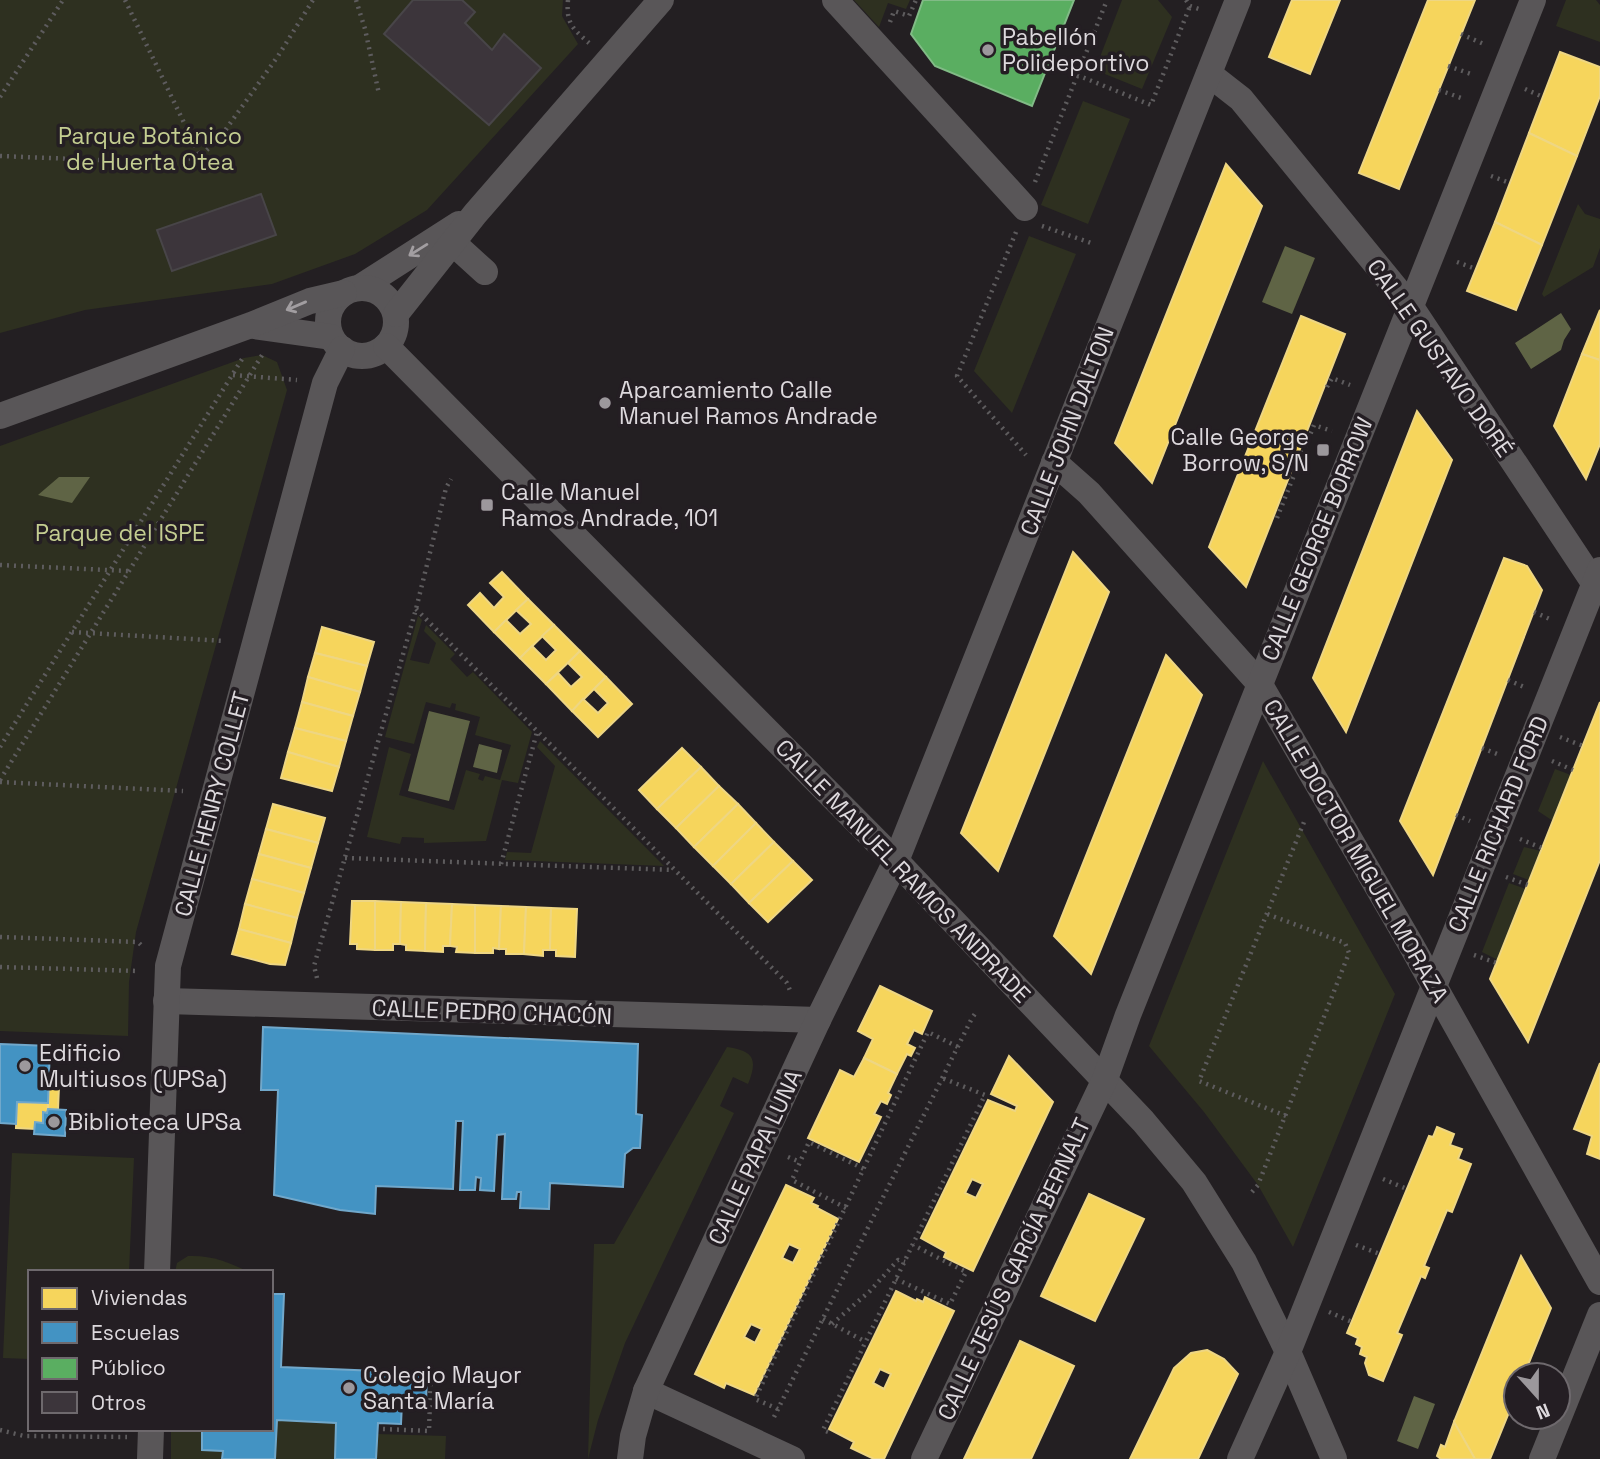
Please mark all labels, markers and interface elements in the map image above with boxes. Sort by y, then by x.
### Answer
place label: Pabellón Polideportivo [1002,22,1149,78]
marker: Pabellón Polideportivo [980,42,996,58]
park label: Parque Botánico de Huerta Otea [58,121,242,177]
one-way arrow [408,244,428,258]
street label: CALLE GUSTAVO DORÉ [1360,253,1520,463]
one-way arrow [286,301,308,314]
street label: CALLE JOHN DALTON [1013,322,1121,540]
place label: Aparcamiento Calle Manuel Ramos Andrade [619,375,878,431]
marker: Aparcamiento Calle Manuel Ramos Andrade [597,395,613,411]
street label: CALLE GEORGE BORROW [1254,413,1380,665]
place label: Calle George Borrow, S/N [1171,422,1309,478]
marker: Calle George Borrow, S/N [1315,442,1331,458]
place label: Calle Manuel Ramos Andrade, 101 [501,477,718,533]
marker: Calle Manuel Ramos Andrade, 101 [479,497,495,513]
park label: Parque del ISPE [35,518,205,548]
street label: CALLE HENRY COLLET [167,688,257,920]
street label: CALLE DOCTOR MIGUEL MORAZA [1257,694,1455,1008]
street label: CALLE RICHARD FORD [1441,711,1555,937]
street label: CALLE MANUEL RAMOS ANDRADE [769,733,1037,1009]
street label: CALLE PEDRO CHACÓN [371,993,613,1031]
place label: Edificio Multiusos (UPSa) [39,1038,227,1094]
marker: Edificio Multiusos (UPSa) [17,1058,33,1074]
street label: CALLE PAPA LUNA [701,1065,809,1249]
place label: Biblioteca UPSa [68,1107,242,1137]
street label: CALLE JESÚS GARCÍA BERNALT [931,1113,1097,1425]
marker: Biblioteca UPSa [46,1114,62,1130]
legend [28,1270,273,1431]
text: Viviendas [91,1284,188,1311]
text: Escuelas [91,1319,180,1346]
text: Público [91,1354,166,1381]
place label: Colegio Mayor Santa María [363,1360,522,1416]
north arrow [1502,1361,1572,1431]
marker: Colegio Mayor Santa María [341,1380,357,1396]
text: Otros [91,1389,146,1416]
text: N [1532,1397,1553,1425]

